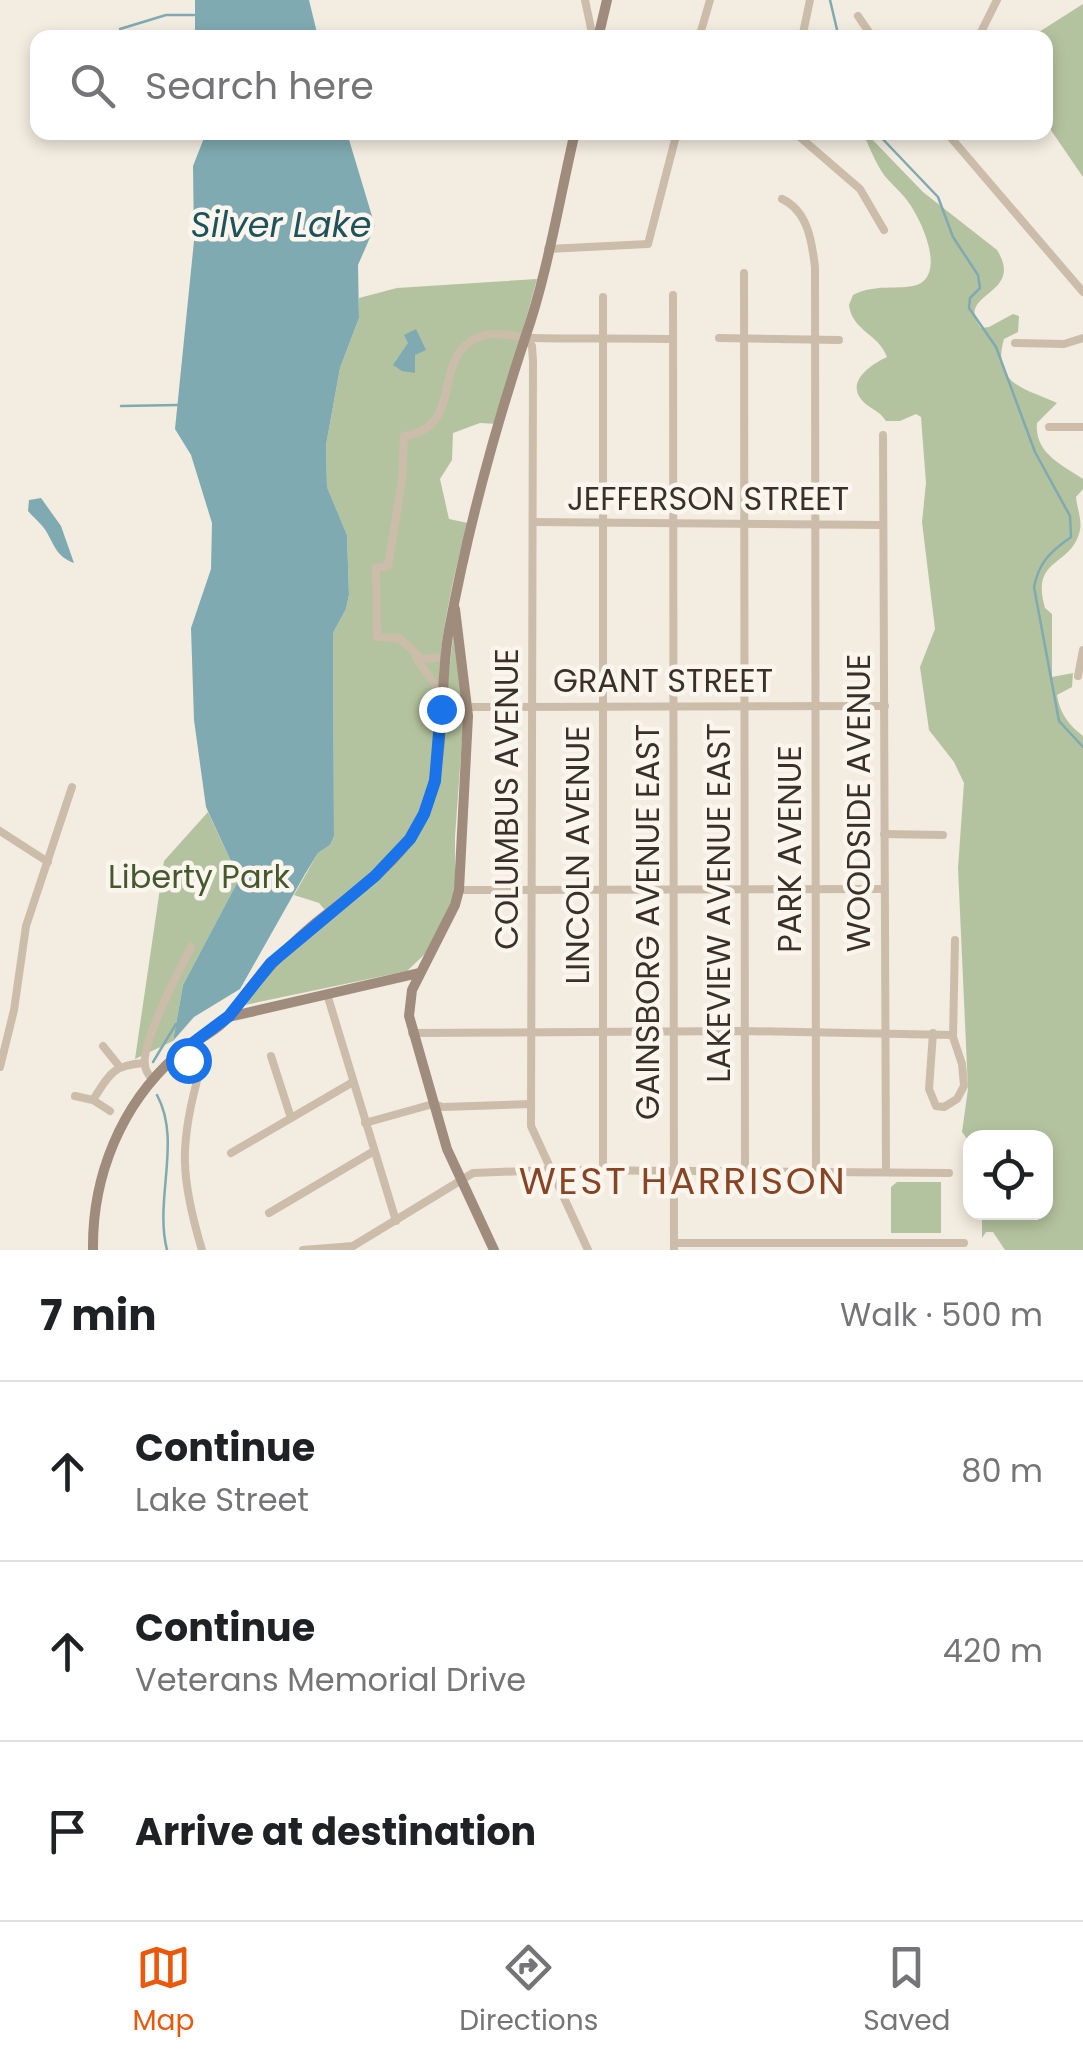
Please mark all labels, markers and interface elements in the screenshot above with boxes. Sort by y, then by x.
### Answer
search box [30,30,1053,140]
icon: search [65,58,120,113]
text: Search here [145,59,374,112]
water label: Silver Lake [191,200,371,249]
street label: JEFFERSON STREET [567,476,849,521]
street label: COLUMBUS AVENUE [484,648,529,950]
street label: WOODSIDE AVENUE [836,654,881,952]
street label: GRANT STREET [553,658,773,703]
route end [419,687,465,733]
street label: LAKEVIEW AVENUE EAST [696,723,741,1083]
street label: GAINSBORG AVENUE EAST [625,724,670,1120]
street label: LINCOLN AVENUE [555,725,600,985]
street label: PARK AVENUE [767,745,812,953]
park label: Liberty Park [108,854,290,899]
route start [166,1038,212,1084]
map controls [963,1130,1053,1220]
button: locate [963,1130,1053,1220]
district label: WEST HARRISON [519,1154,847,1207]
text: 7 min [40,1286,157,1345]
text: Walk · 500 m [840,1292,1043,1337]
text: Continue [135,1421,315,1474]
icon: ahead [40,1444,95,1499]
text: 80 m [961,1448,1043,1493]
text: Lake Street [135,1477,309,1522]
text: Continue [135,1601,315,1654]
icon: ahead [40,1624,95,1679]
text: 420 m [943,1628,1043,1673]
text: Veterans Memorial Drive [135,1657,526,1702]
icon: arrive [40,1804,95,1859]
text: Arrive at destination [135,1805,536,1858]
tab: Map [132,1940,194,2042]
tab: Directions [459,1940,598,2042]
tab: Saved [863,1940,951,2042]

